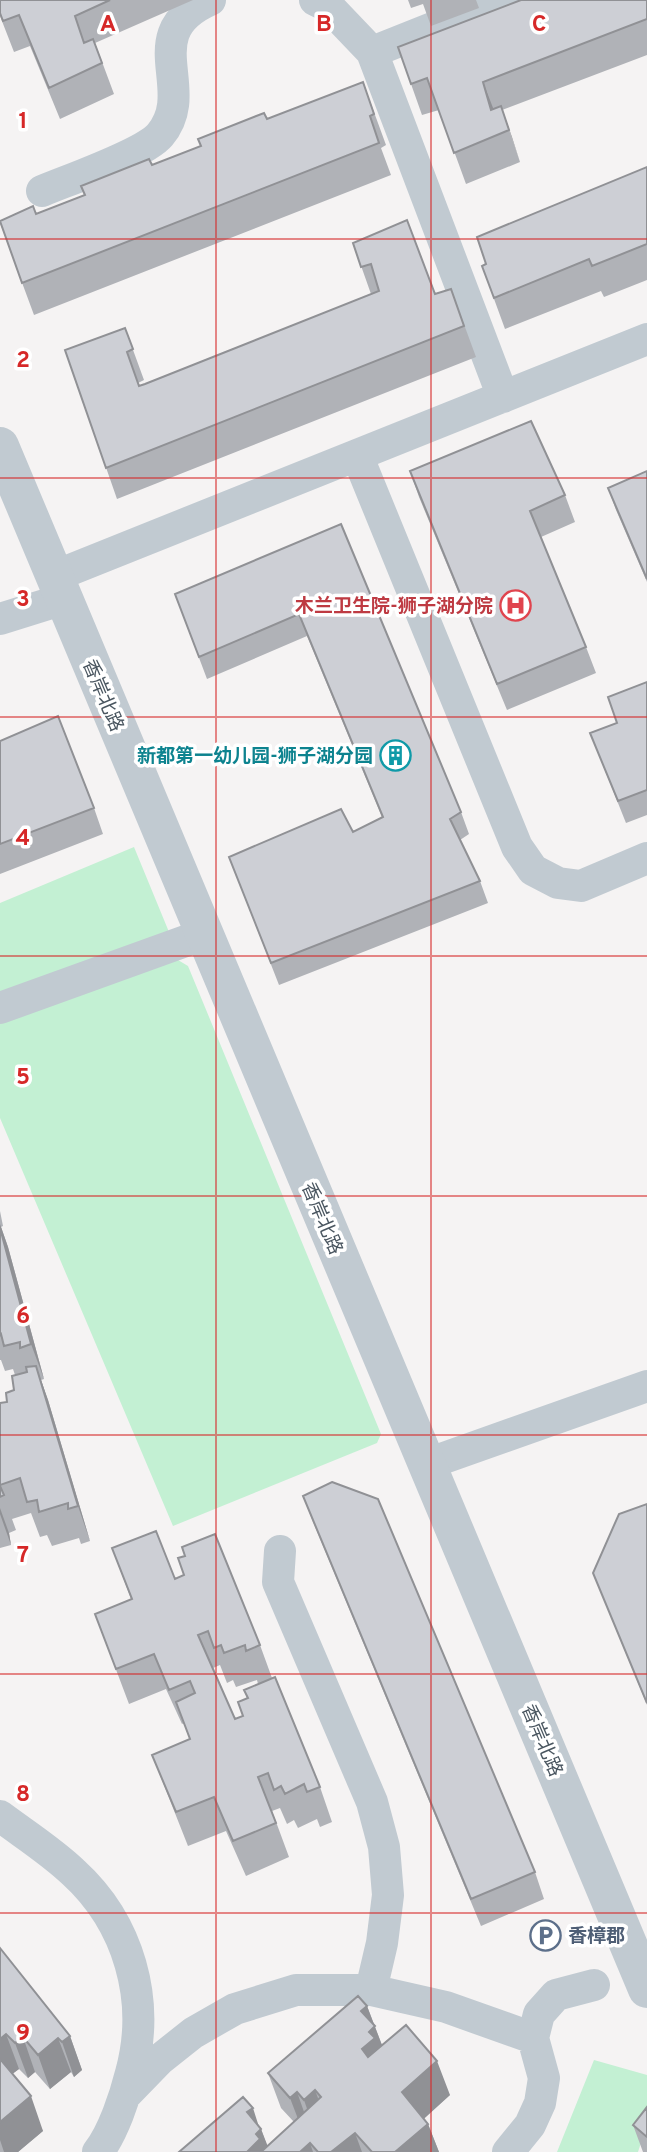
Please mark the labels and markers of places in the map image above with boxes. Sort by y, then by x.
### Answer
hospital icon: 木兰卫生院-狮子湖分院 [499,588,533,622]
place label: 木兰卫生院-狮子湖分院 [295,595,493,619]
building icon: 新都第一幼儿园-狮子湖分园 [379,738,413,772]
place label: 新都第一幼儿园-狮子湖分园 [137,745,373,769]
parking icon: 香樟郡 [528,1918,562,1952]
place label: 香樟郡 [568,1925,625,1949]

